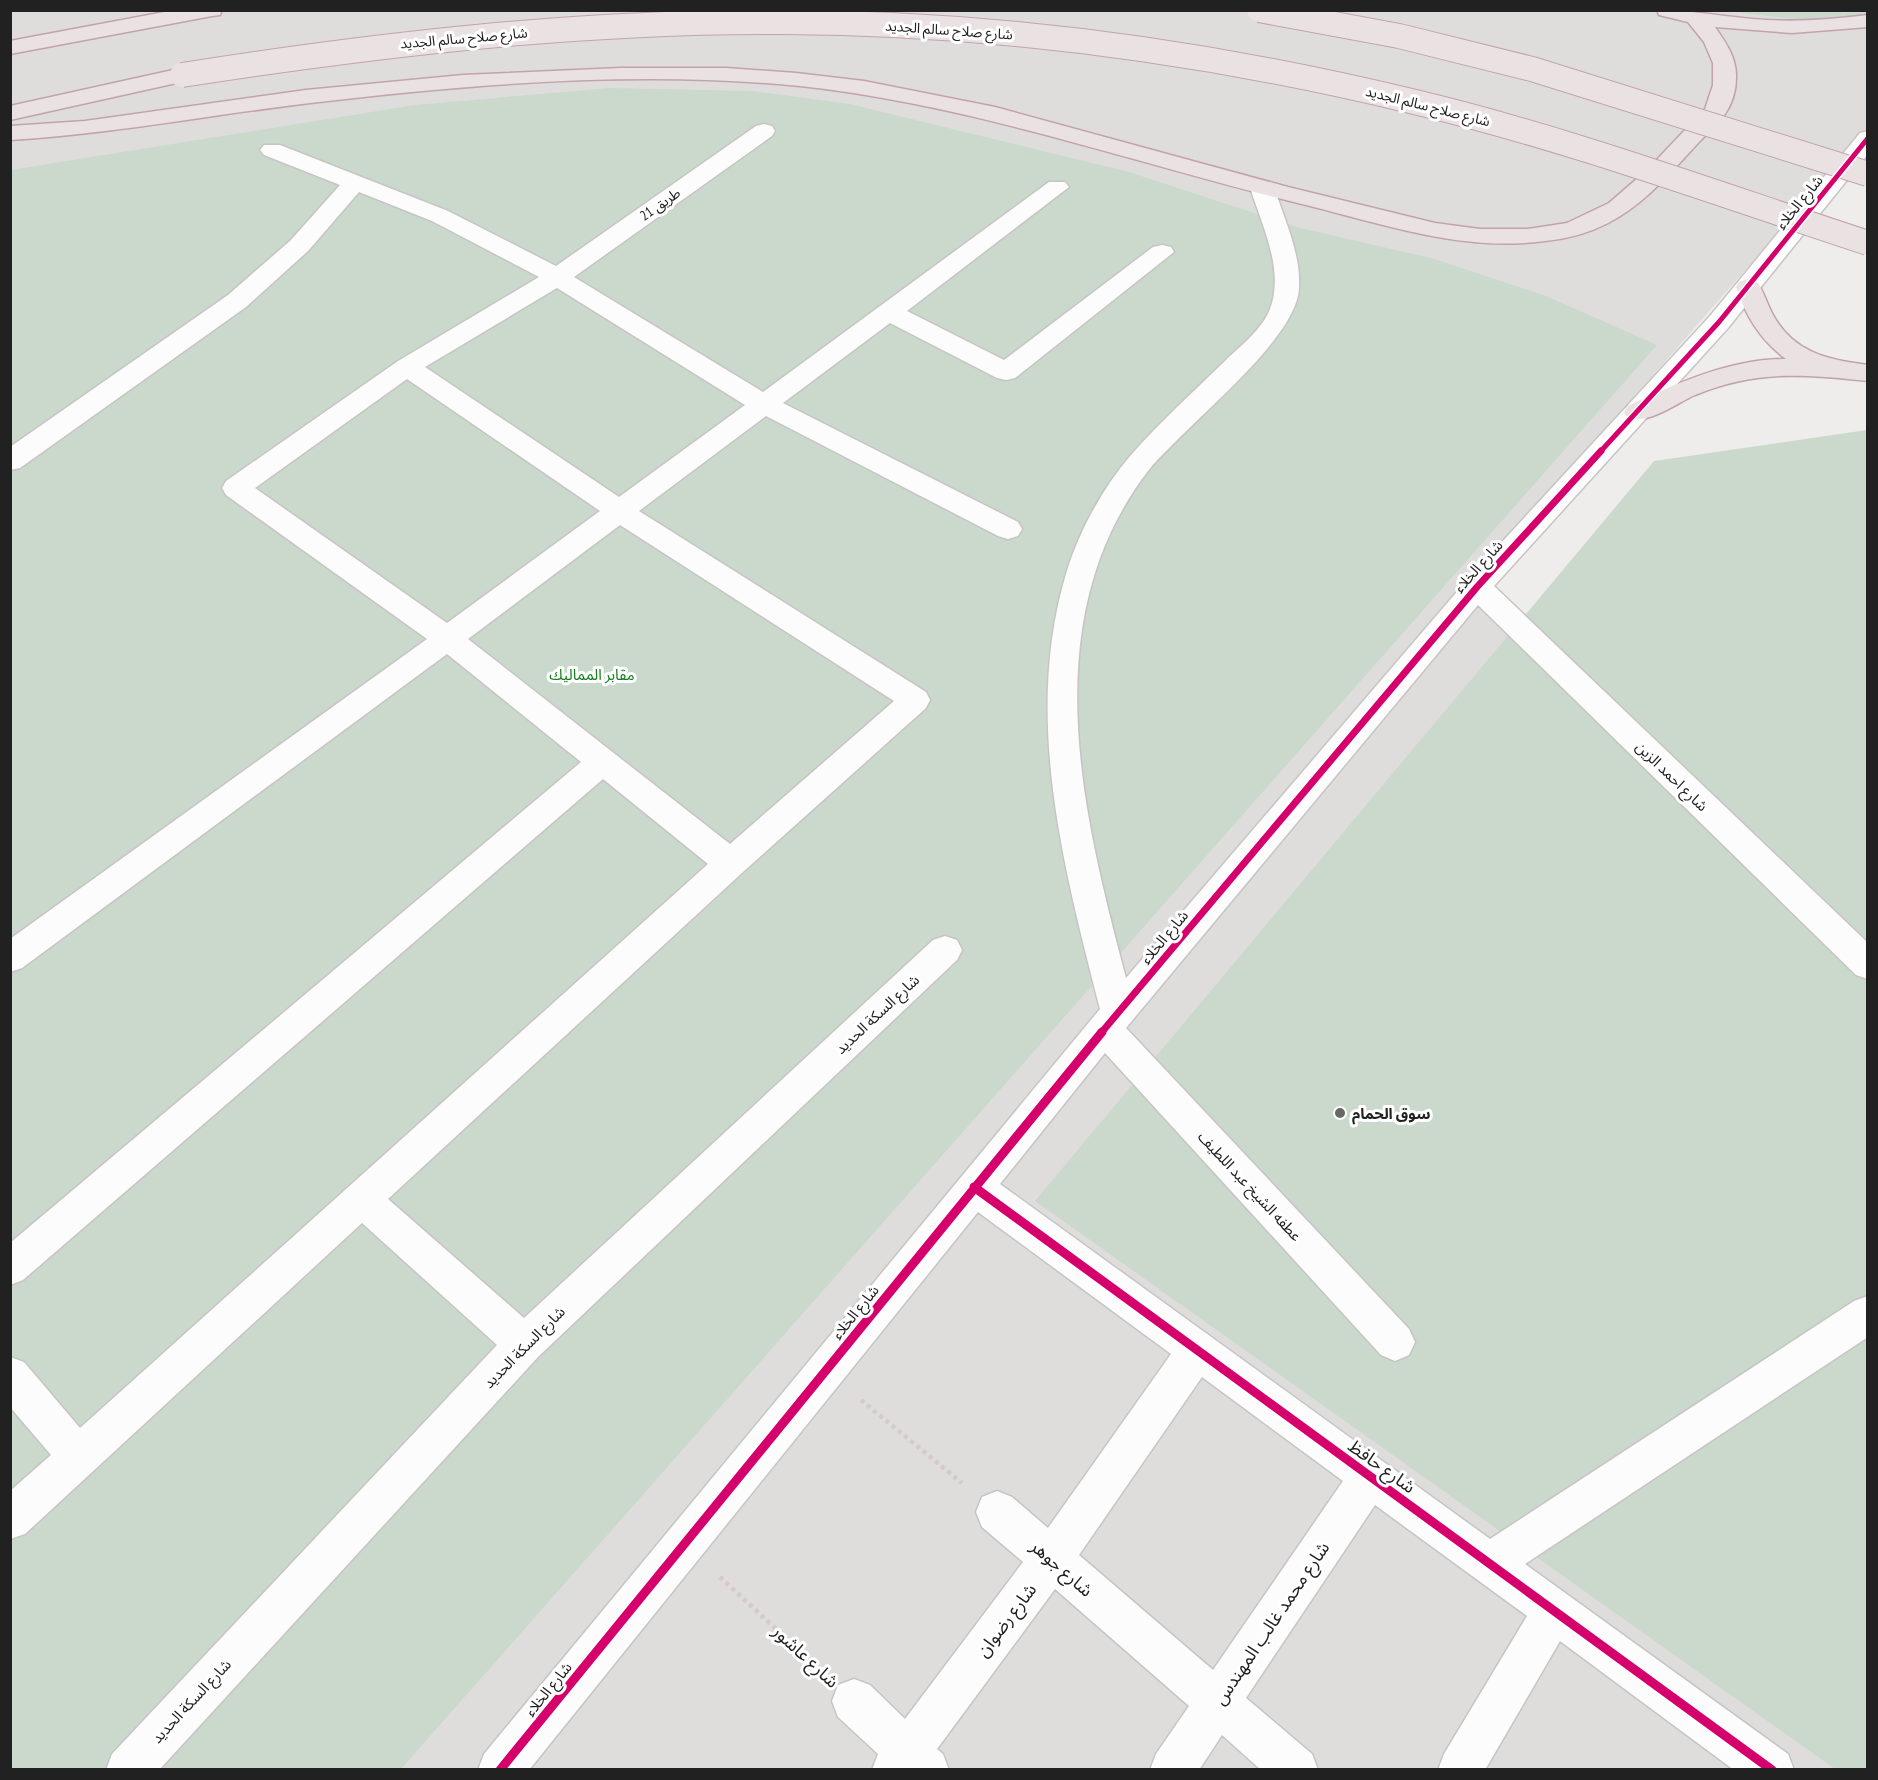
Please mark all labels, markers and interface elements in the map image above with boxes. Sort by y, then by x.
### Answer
street label: شارع صلاح سالم الجديد [885,17,1013,45]
street label: شارع صلاح سالم الجديد [400,23,529,55]
street label: شارع صلاح سالم الجديد [1363,82,1492,132]
street label: شارع الخلاء [1771,171,1829,235]
street label: طريق 21 [636,184,684,225]
street label: شارع الخلاء [1449,535,1509,598]
park label: مقابر المماليك [549,665,635,684]
street label: شارع احمد الزين [1630,737,1712,817]
street label: شارع الخلاء [1136,906,1194,970]
street label: شارع السكة الحديد [831,970,925,1060]
place label: سوق الحمام [1352,1104,1430,1125]
marker: سوق الحمام [1333,1106,1347,1120]
street label: عطفه الشيخ عبد اللطيف [1192,1127,1306,1247]
street label: شارع الخلاء [827,1281,885,1345]
street label: شارع السكة الحديد [479,1302,571,1394]
street label: شارع حافظ [1342,1434,1420,1501]
street label: شارع جوهر [1023,1534,1098,1604]
street label: شارع محمد غالب المهندس [1208,1537,1337,1711]
street label: شارع رضوان [971,1579,1044,1663]
street label: شارع عاشور [765,1619,844,1695]
street label: شارع السكة الحديد [147,1655,237,1749]
street label: شارع الخلاء [520,1658,578,1722]

